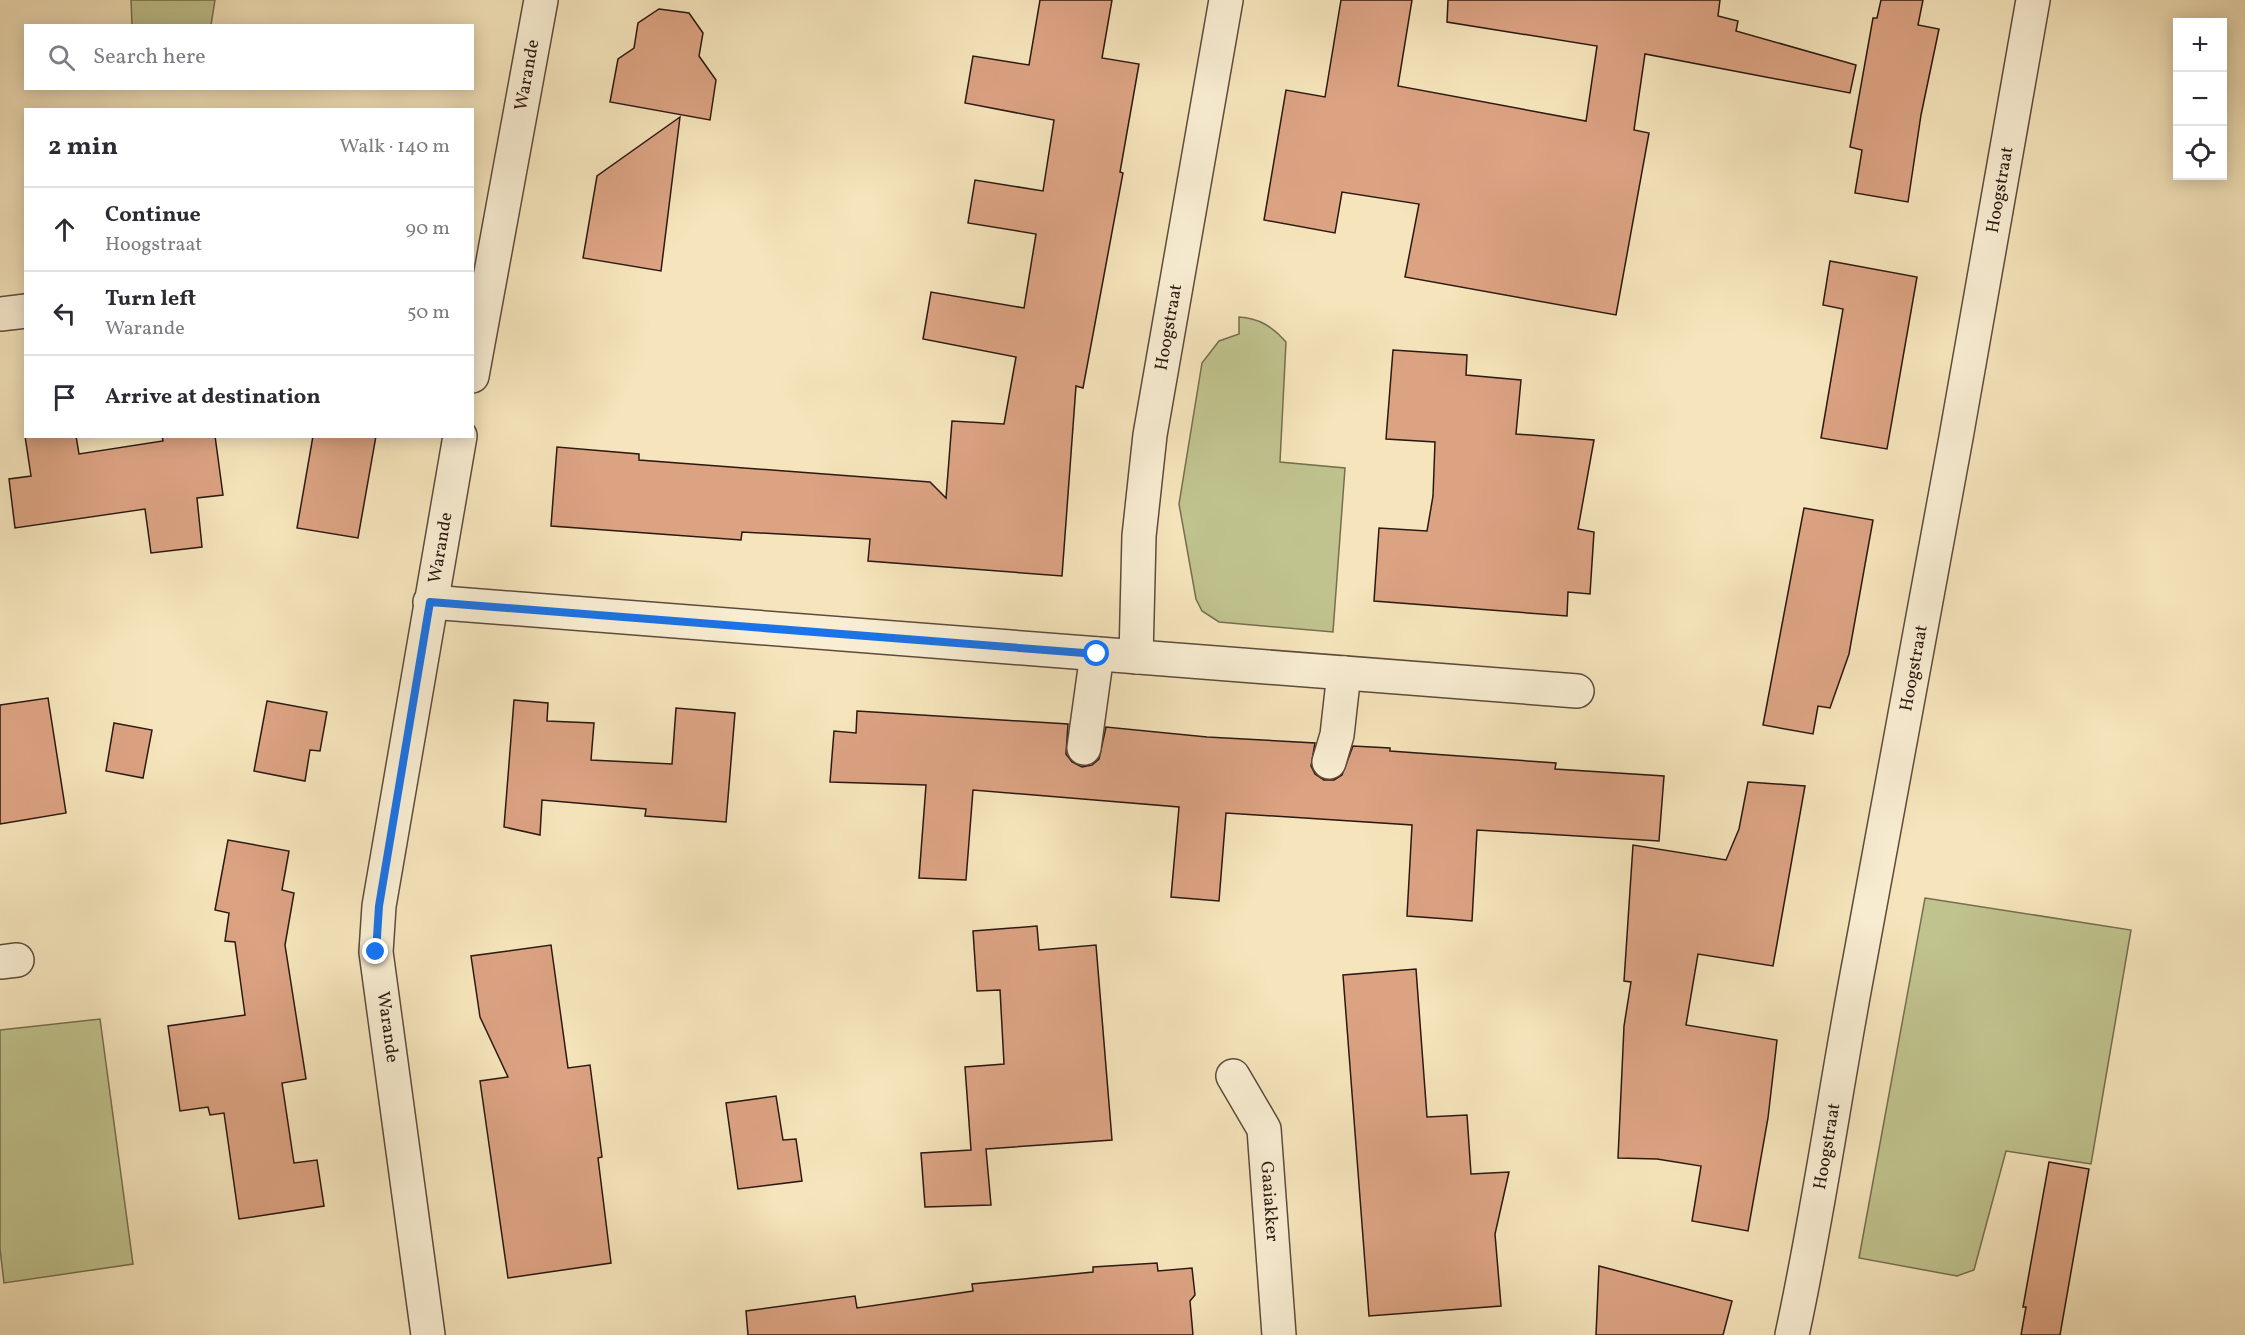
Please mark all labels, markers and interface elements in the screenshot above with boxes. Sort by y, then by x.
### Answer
map controls [2173,18,2227,180]
button: + [2173,18,2227,72]
search box [24,24,474,90]
street label: Warande [508,37,546,113]
icon: search [45,41,78,74]
text: Search here [93,42,206,73]
button: − [2173,72,2227,126]
button: locate [2173,126,2227,180]
text: 2 min [48,129,118,165]
text: Walk · 140 m [340,133,450,161]
street label: Hoogstraat [1980,145,2020,235]
text: Continue [105,200,201,231]
icon: ahead [48,213,81,246]
text: 90 m [406,215,450,243]
text: Hoogstraat [105,231,202,259]
street label: Hoogstraat [1149,282,1189,373]
text: Turn left [105,284,196,315]
icon: left [48,297,81,330]
text: 50 m [407,299,450,327]
text: Warande [105,315,185,343]
icon: arrive [48,381,81,414]
text: Arrive at destination [105,382,321,413]
street label: Warande [422,510,459,585]
street label: Hoogstraat [1894,623,1934,713]
route start [1083,640,1109,666]
route end [362,938,388,964]
street label: Warande [370,990,404,1064]
street label: Hoogstraat [1808,1101,1847,1192]
street label: Gaaiakker [1254,1160,1285,1243]

